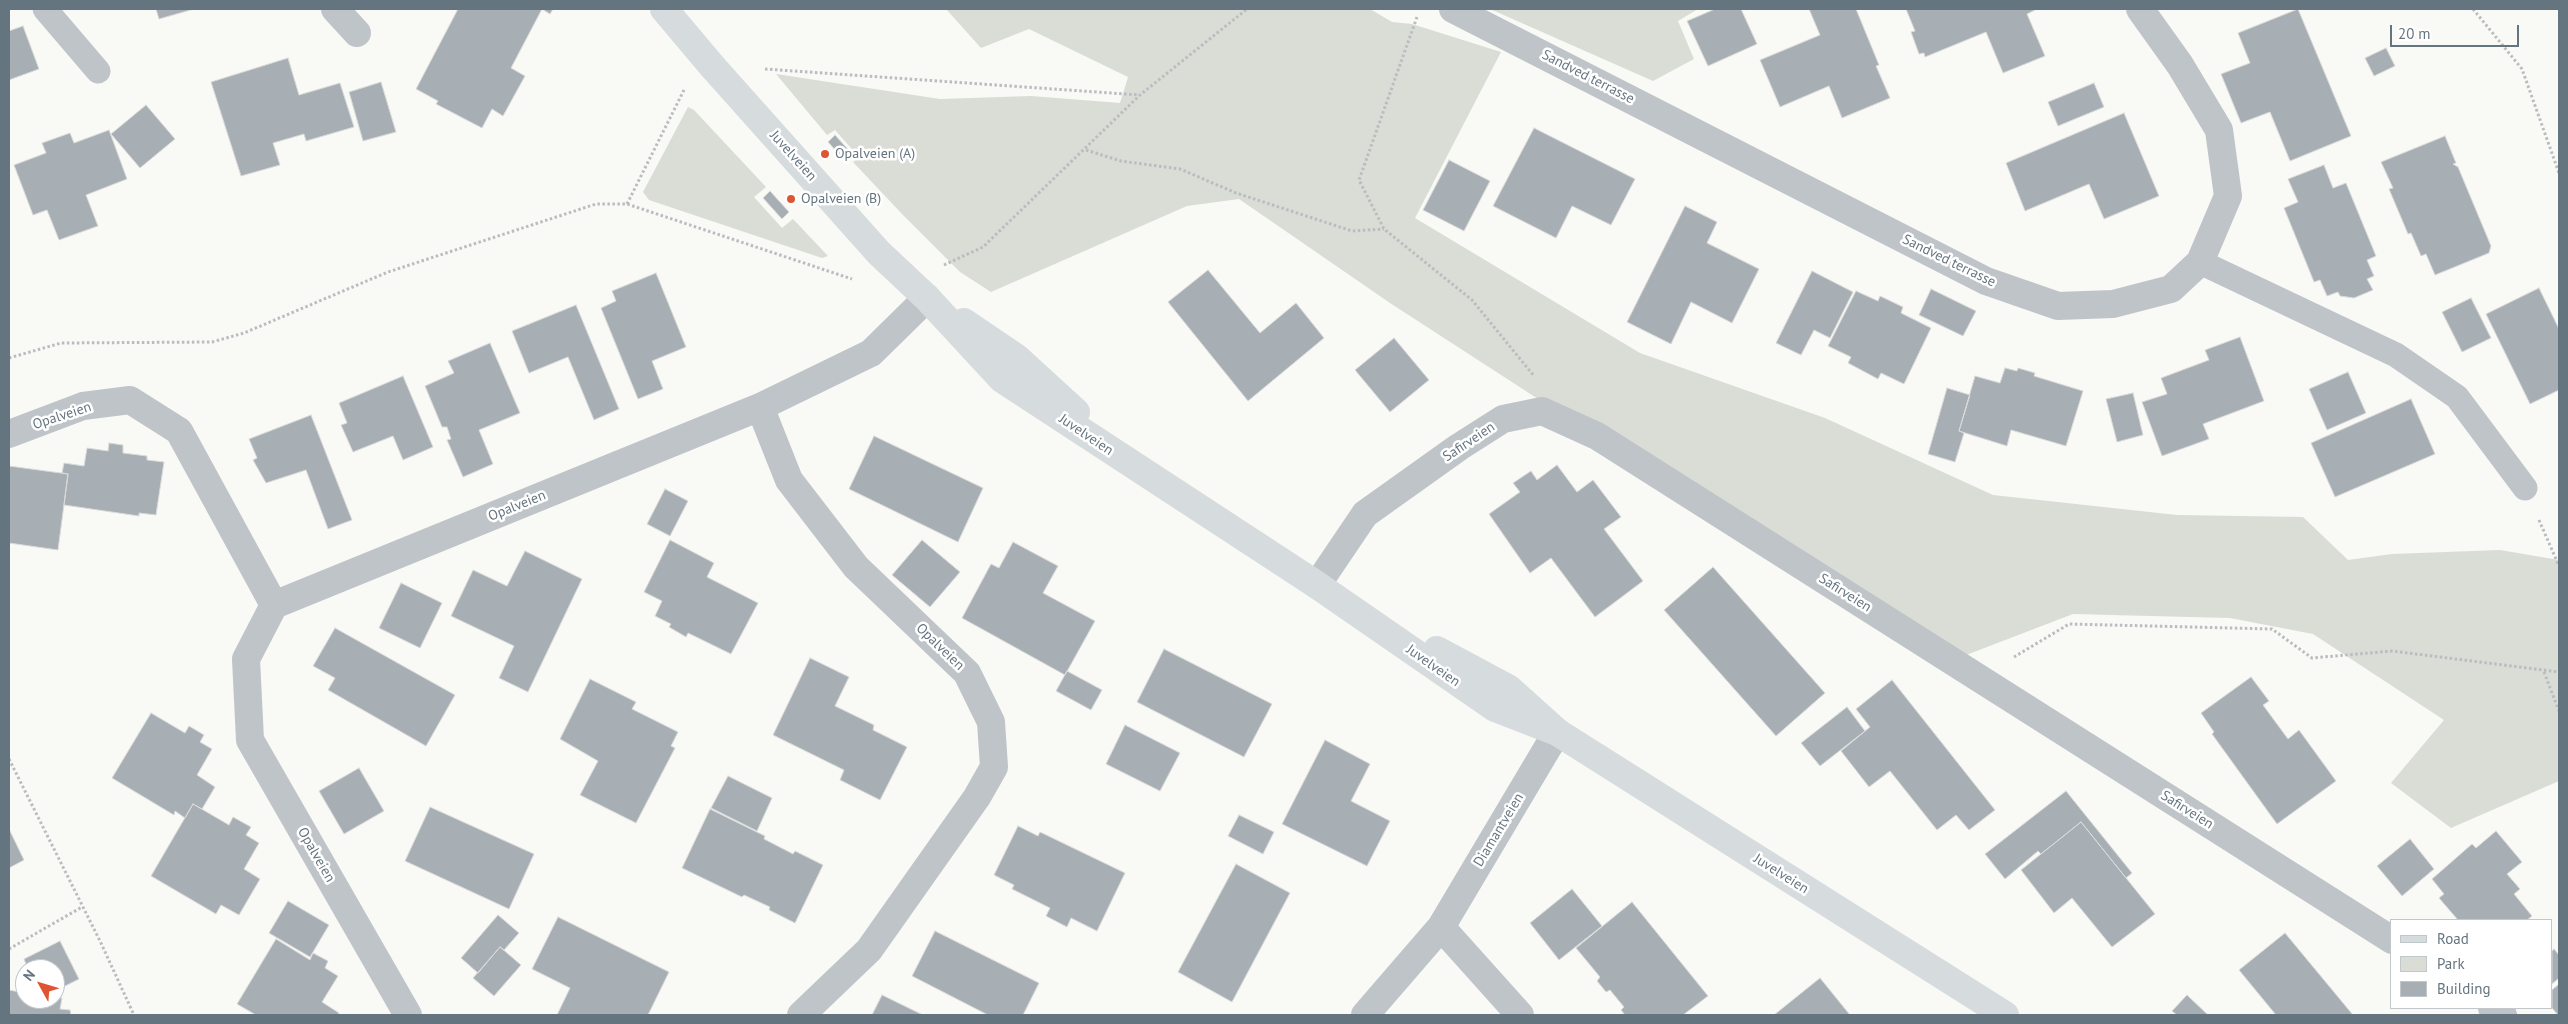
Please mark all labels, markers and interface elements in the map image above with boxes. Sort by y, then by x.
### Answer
scale bar [2393,15,2522,47]
text: 20 m [2398,24,2431,43]
street label: Sandved terrasse [1539,46,1637,108]
street label: Juvelveien [766,127,820,185]
place label: Opalveien (A) [835,146,915,162]
marker: Opalveien (A) [819,148,831,160]
place label: Opalveien (B) [801,191,881,207]
marker: Opalveien (B) [785,193,797,205]
street label: Sandved terrasse [1900,231,1998,291]
street label: Opalveien [31,399,93,433]
street label: Juvelveien [1056,411,1116,459]
street label: Safirveien [1440,419,1498,465]
street label: Opalveien [486,487,548,525]
street label: Safirveien [1816,570,1874,616]
street label: Opalveien [912,620,968,674]
street label: Juvelveien [1403,641,1463,691]
street label: Safirveien [2158,787,2216,833]
street label: Diamantveien [1470,790,1528,870]
street label: Opalveien [294,825,338,885]
street label: Juvelveien [1750,851,1812,897]
legend [2390,919,2553,1009]
text: Road [2437,929,2469,948]
text: Park [2437,954,2465,973]
north arrow [15,959,65,1009]
text: N [19,966,39,984]
text: Building [2437,979,2491,998]

